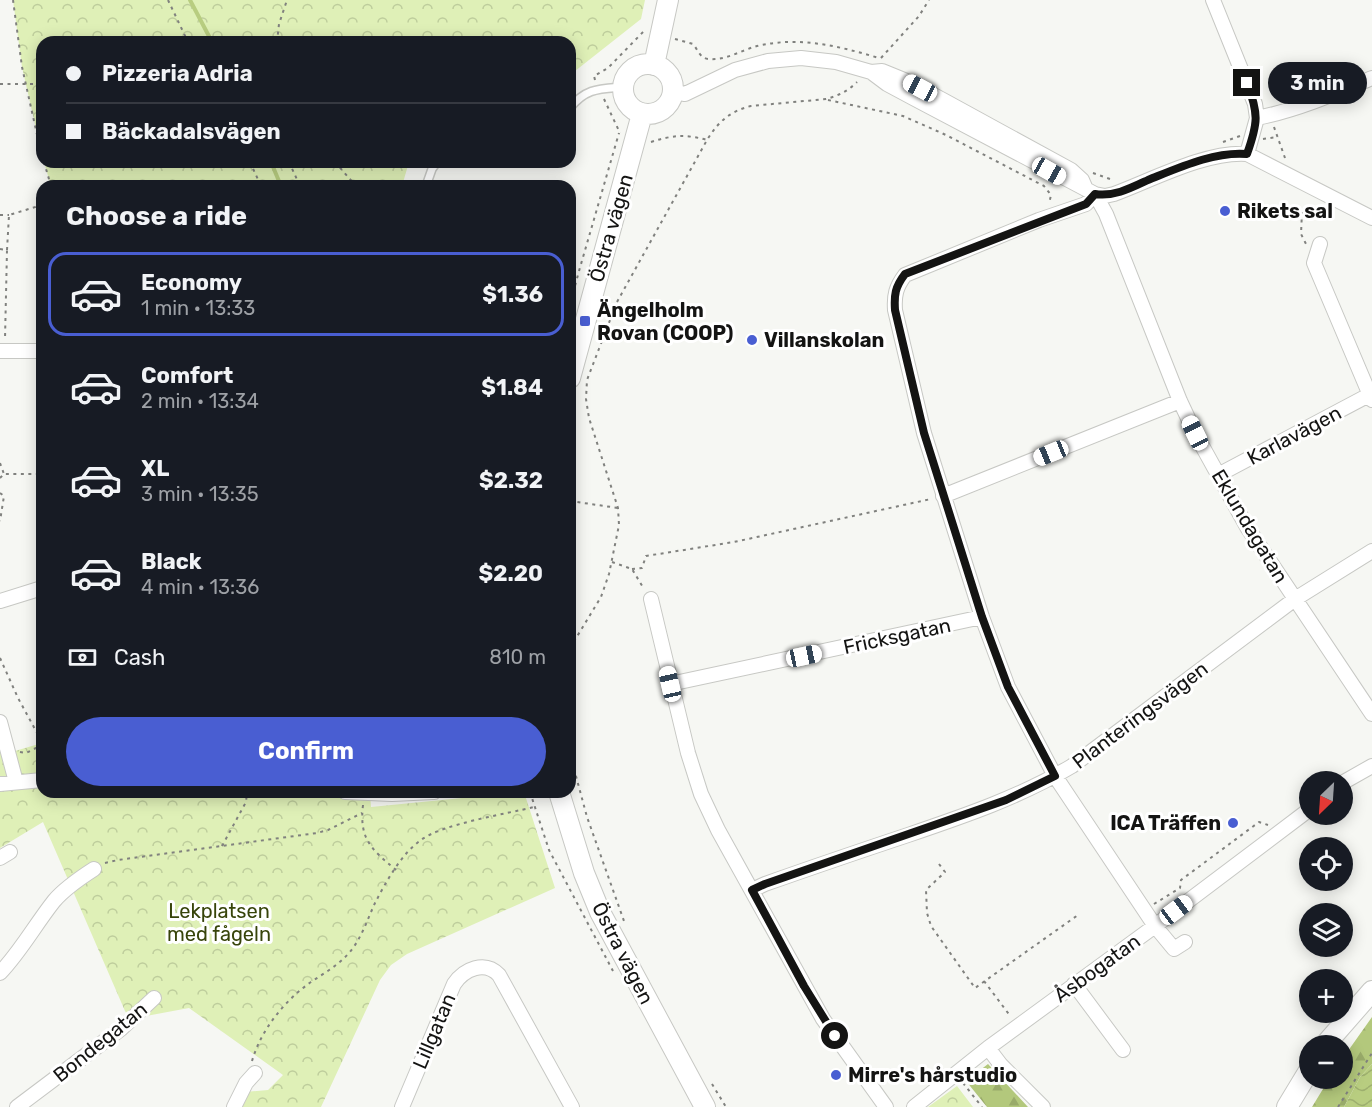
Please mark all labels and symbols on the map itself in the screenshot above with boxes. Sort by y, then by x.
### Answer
callout: 3 min [1268,62,1367,104]
route end [1233,69,1260,96]
car [900,72,940,104]
car [1029,154,1069,188]
street label: Östra vägen [584,171,638,285]
place label: Rikets sal [1237,199,1333,223]
marker: Rikets sal [1218,204,1232,218]
place label: Ängelholm Rovan (COOP) [597,298,733,345]
marker: Ängelholm Rovan (COOP) [578,314,592,328]
place label: Villanskolan [764,328,884,352]
marker: Villanskolan [745,333,759,347]
street label: Karlavägen [1243,400,1345,470]
car [1179,413,1211,453]
car [1031,438,1071,468]
street label: Eklundagatan [1207,465,1293,587]
street label: Fricksgatan [841,613,953,659]
car [785,643,823,669]
street label: Planteringsvägen [1068,656,1212,774]
car [657,664,683,704]
north arrow [1299,771,1353,825]
place label: ICA Träffen [1110,811,1221,835]
marker: ICA Träffen [1226,816,1240,830]
car [1156,892,1196,928]
street label: Östra vägen [587,898,659,1008]
park label: Lekplatsen med fågeln [167,899,271,946]
street label: Åsbogatan [1049,929,1145,1007]
street label: Lillgatan [407,990,461,1072]
street label: Bondegatan [48,997,152,1087]
route start [821,1022,848,1049]
place label: Mirre's hårstudio [848,1063,1017,1087]
marker: Mirre's hårstudio [829,1068,843,1082]

